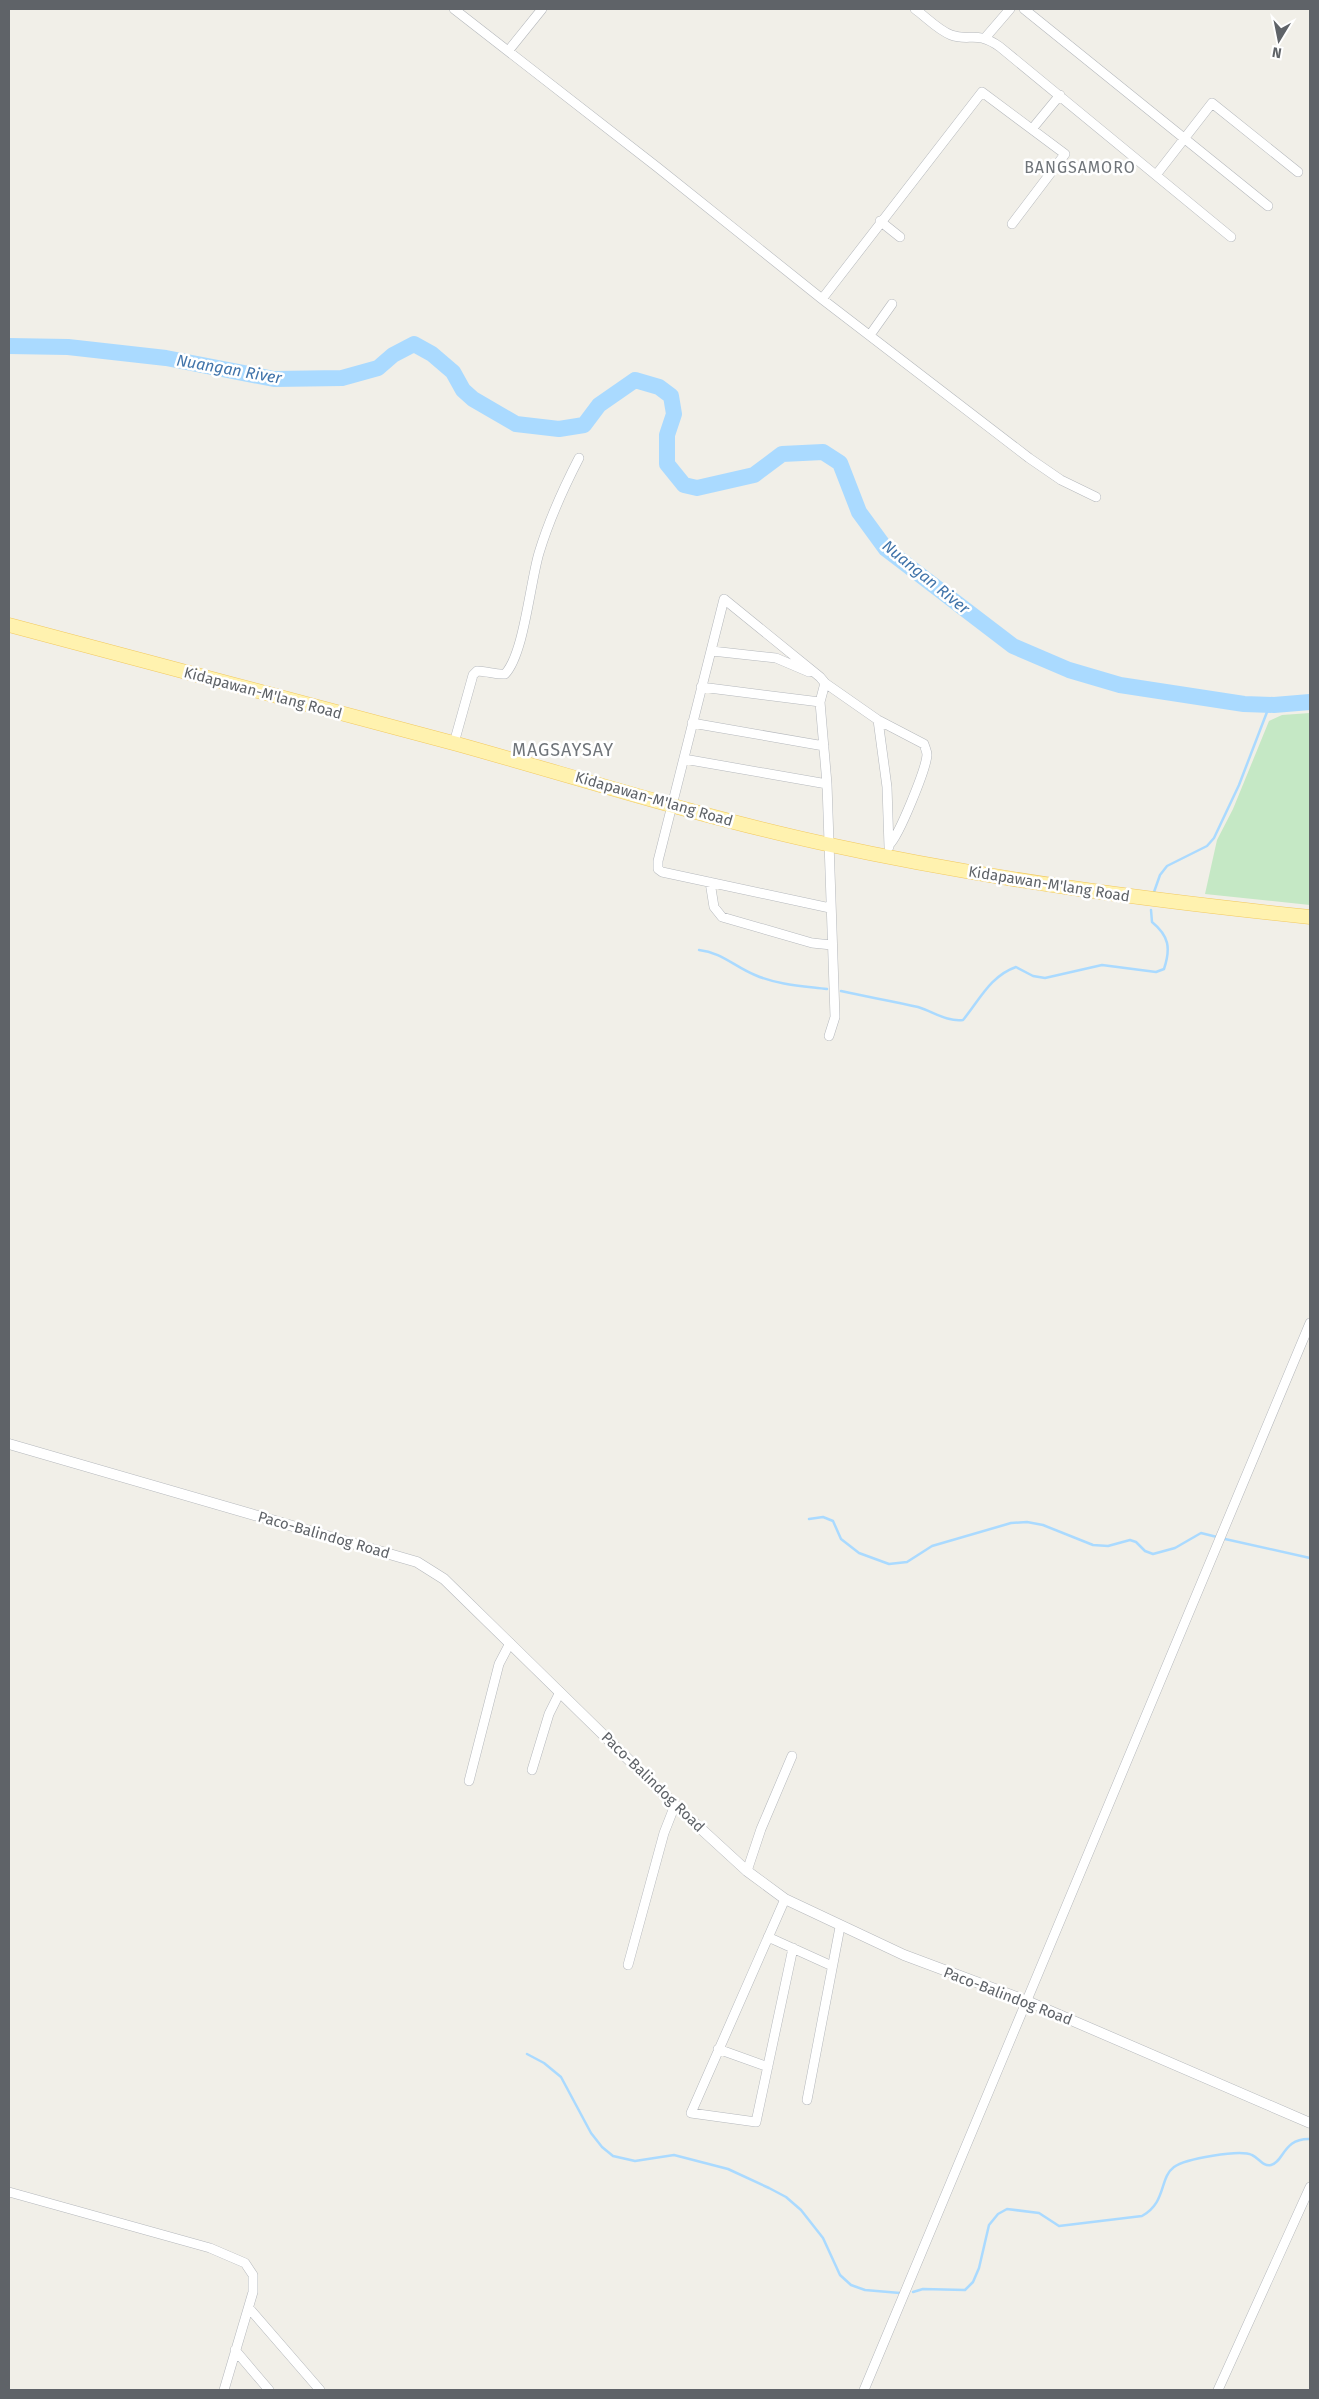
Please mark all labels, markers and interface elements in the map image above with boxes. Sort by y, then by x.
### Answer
north arrow [1254,15,1304,65]
text: N [1271,43,1283,61]
district label: BANGSAMORO [1024,158,1136,177]
water label: Nuangan River [175,350,284,388]
water label: Nuangan River [879,536,974,618]
street label: Kidapawan-M'lang Road [182,663,344,723]
district label: MAGSAYSAY [512,739,614,761]
street label: Kidapawan-M'lang Road [573,768,735,830]
street label: Kidapawan-M'lang Road [967,862,1131,906]
street label: Paco-Balindog Road [256,1508,392,1562]
street label: Paco-Balindog Road [598,1728,708,1836]
street label: Paco-Balindog Road [941,1963,1075,2029]

